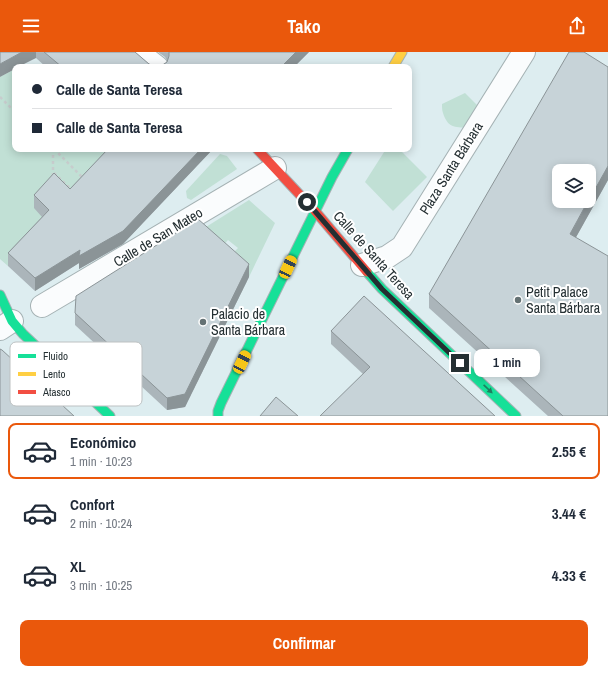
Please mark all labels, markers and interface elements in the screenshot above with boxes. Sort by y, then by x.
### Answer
text: Tako [287,14,321,39]
icon: menu [20,15,42,37]
icon: share [566,15,588,37]
text: Calle de Santa Teresa [56,79,182,100]
text: Calle de Santa Teresa [56,117,182,138]
street label: Plaza Santa Bárbara [415,118,487,218]
map controls [552,164,596,208]
button: layers [552,164,596,208]
route start [298,193,316,211]
street label: Calle de San Mateo [110,203,206,271]
street label: Calle de Santa Teresa [330,207,419,303]
car [277,254,299,280]
place label: Petit Palace Santa Bárbara [526,283,601,317]
marker: Petit Palace Santa Bárbara [513,295,523,305]
place label: Palacio de Santa Bárbara [211,305,286,339]
marker: Palacio de Santa Bárbara [198,317,208,327]
legend [10,342,142,406]
text: Fluido [43,349,68,363]
car [231,349,253,375]
callout: 1 min [474,349,540,377]
route end [451,354,469,372]
text: 1 min [493,354,521,371]
text: Lento [43,367,66,381]
text: Atasco [42,385,71,399]
one-way arrow [483,385,493,394]
text: Económico [70,432,136,453]
icon: car [22,433,58,469]
text: 2.55 € [552,441,586,462]
text: 1 min · 10:23 [70,453,132,470]
text: Confort [70,494,114,515]
icon: car [22,495,58,531]
text: 3.44 € [552,503,586,524]
text: 2 min · 10:24 [70,515,132,532]
text: XL [70,556,86,577]
icon: car [22,557,58,593]
text: 4.33 € [552,565,586,586]
text: 3 min · 10:25 [70,577,132,594]
button: Confirmar [20,620,588,666]

